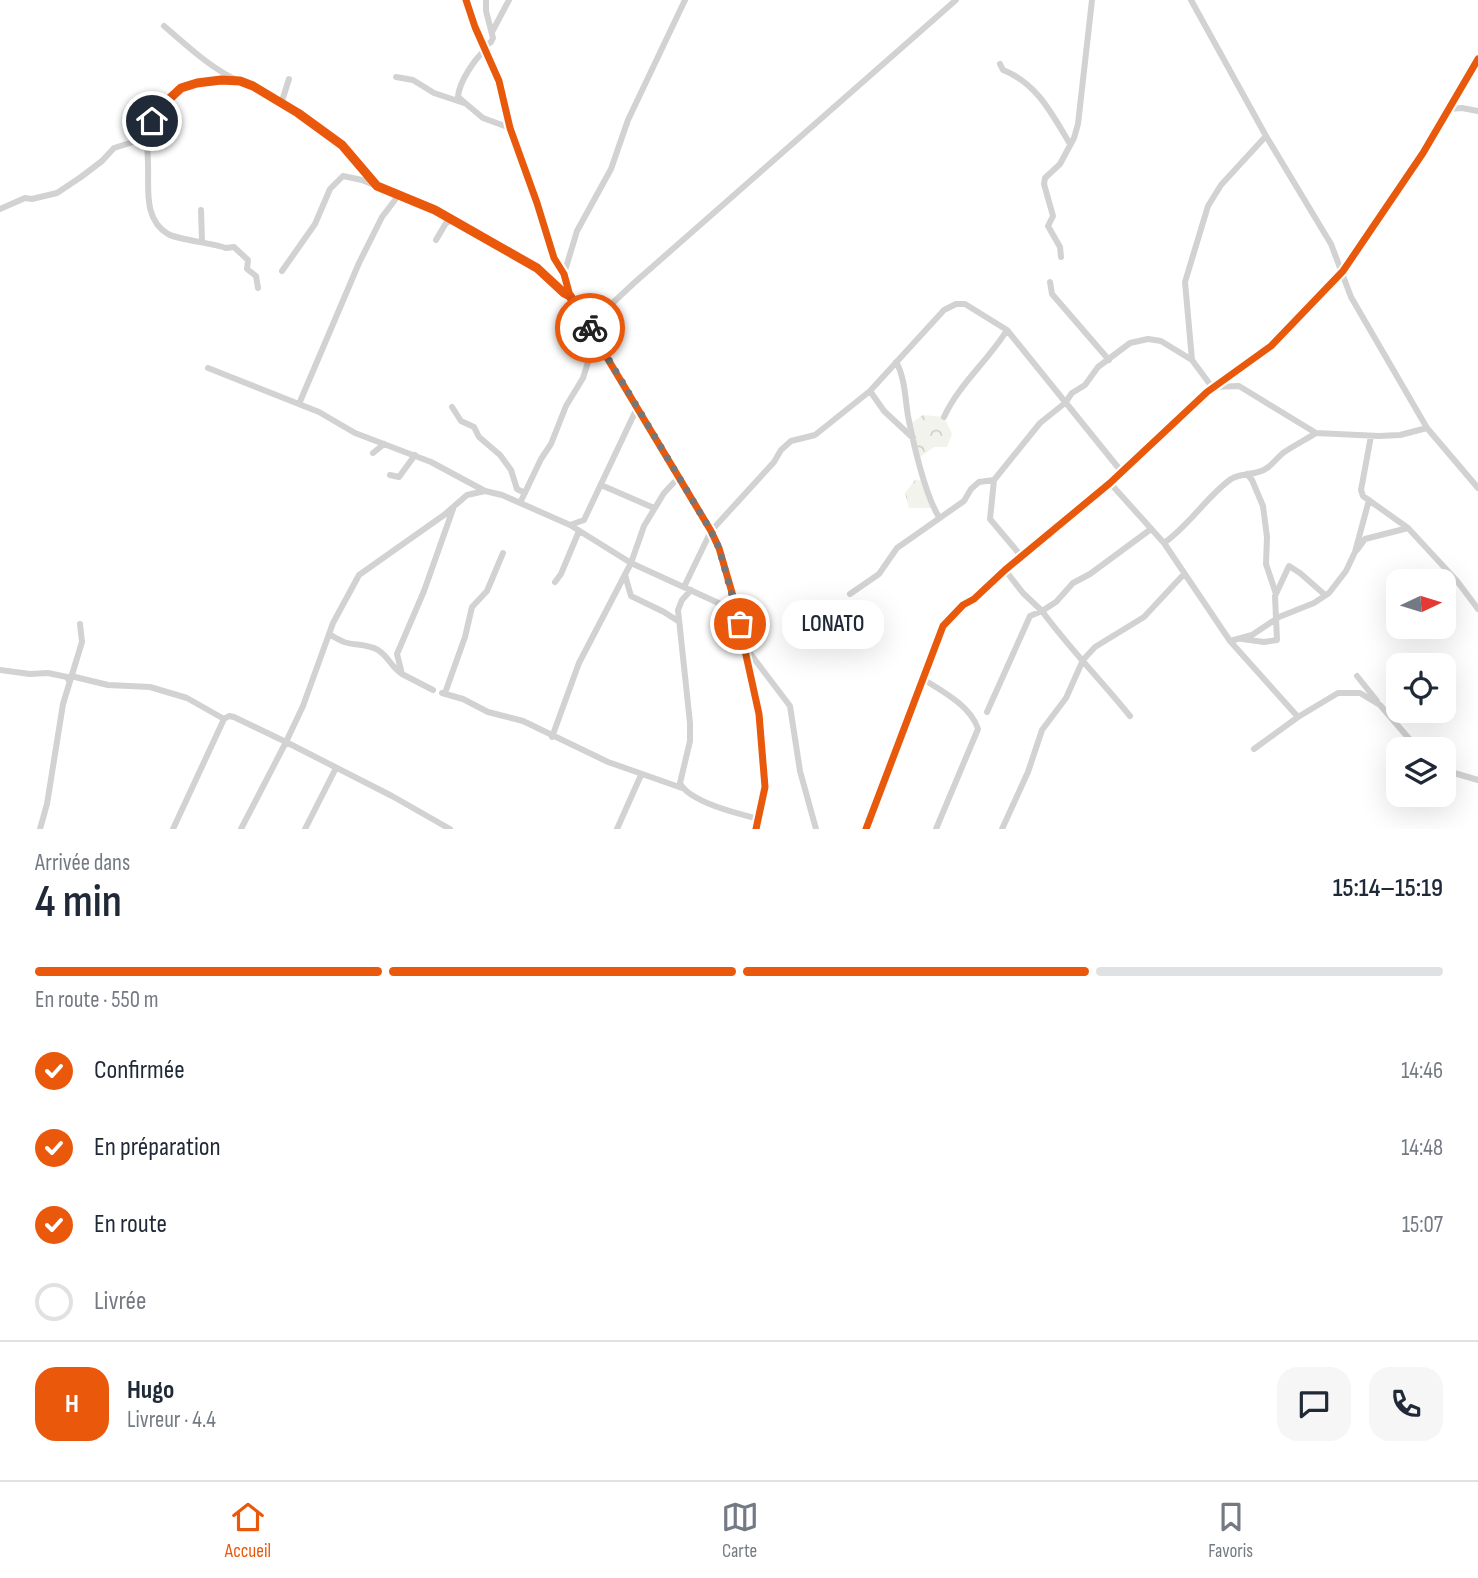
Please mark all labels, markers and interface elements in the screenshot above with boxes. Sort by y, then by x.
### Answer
pin [122,91,182,151]
icon: home [133,102,171,140]
courier [555,293,625,363]
icon: bike [571,309,609,347]
north arrow [1386,569,1456,639]
map controls [1386,569,1456,807]
pin [710,594,770,654]
callout: LONATO [782,600,884,648]
icon: bag [721,605,759,643]
text: LONATO [802,610,864,638]
button: locate [1386,653,1456,723]
button: layers [1386,737,1456,807]
text: Arrivée dans [35,849,130,877]
text: 15:14–15:19 [1333,873,1443,904]
text: 4 min [35,875,122,930]
text: En route · 550 m [35,986,158,1014]
icon: check [35,1052,73,1090]
text: Confirmée [94,1055,185,1086]
text: 14:46 [1401,1057,1443,1085]
icon: check [35,1129,73,1167]
text: En préparation [94,1132,221,1163]
text: 14:48 [1401,1134,1443,1162]
icon: check [35,1206,73,1244]
text: En route [94,1209,167,1240]
text: 15:07 [1402,1211,1443,1239]
text: Livrée [94,1286,146,1317]
button: chat [1277,1367,1351,1441]
button: phone [1369,1367,1443,1441]
text: Hugo [127,1375,174,1406]
text: H [65,1389,79,1420]
text: Livreur · 4.4 [127,1406,216,1434]
tab: Accueil [225,1498,271,1563]
tab: Carte [721,1498,759,1563]
tab: Favoris [1208,1498,1253,1563]

